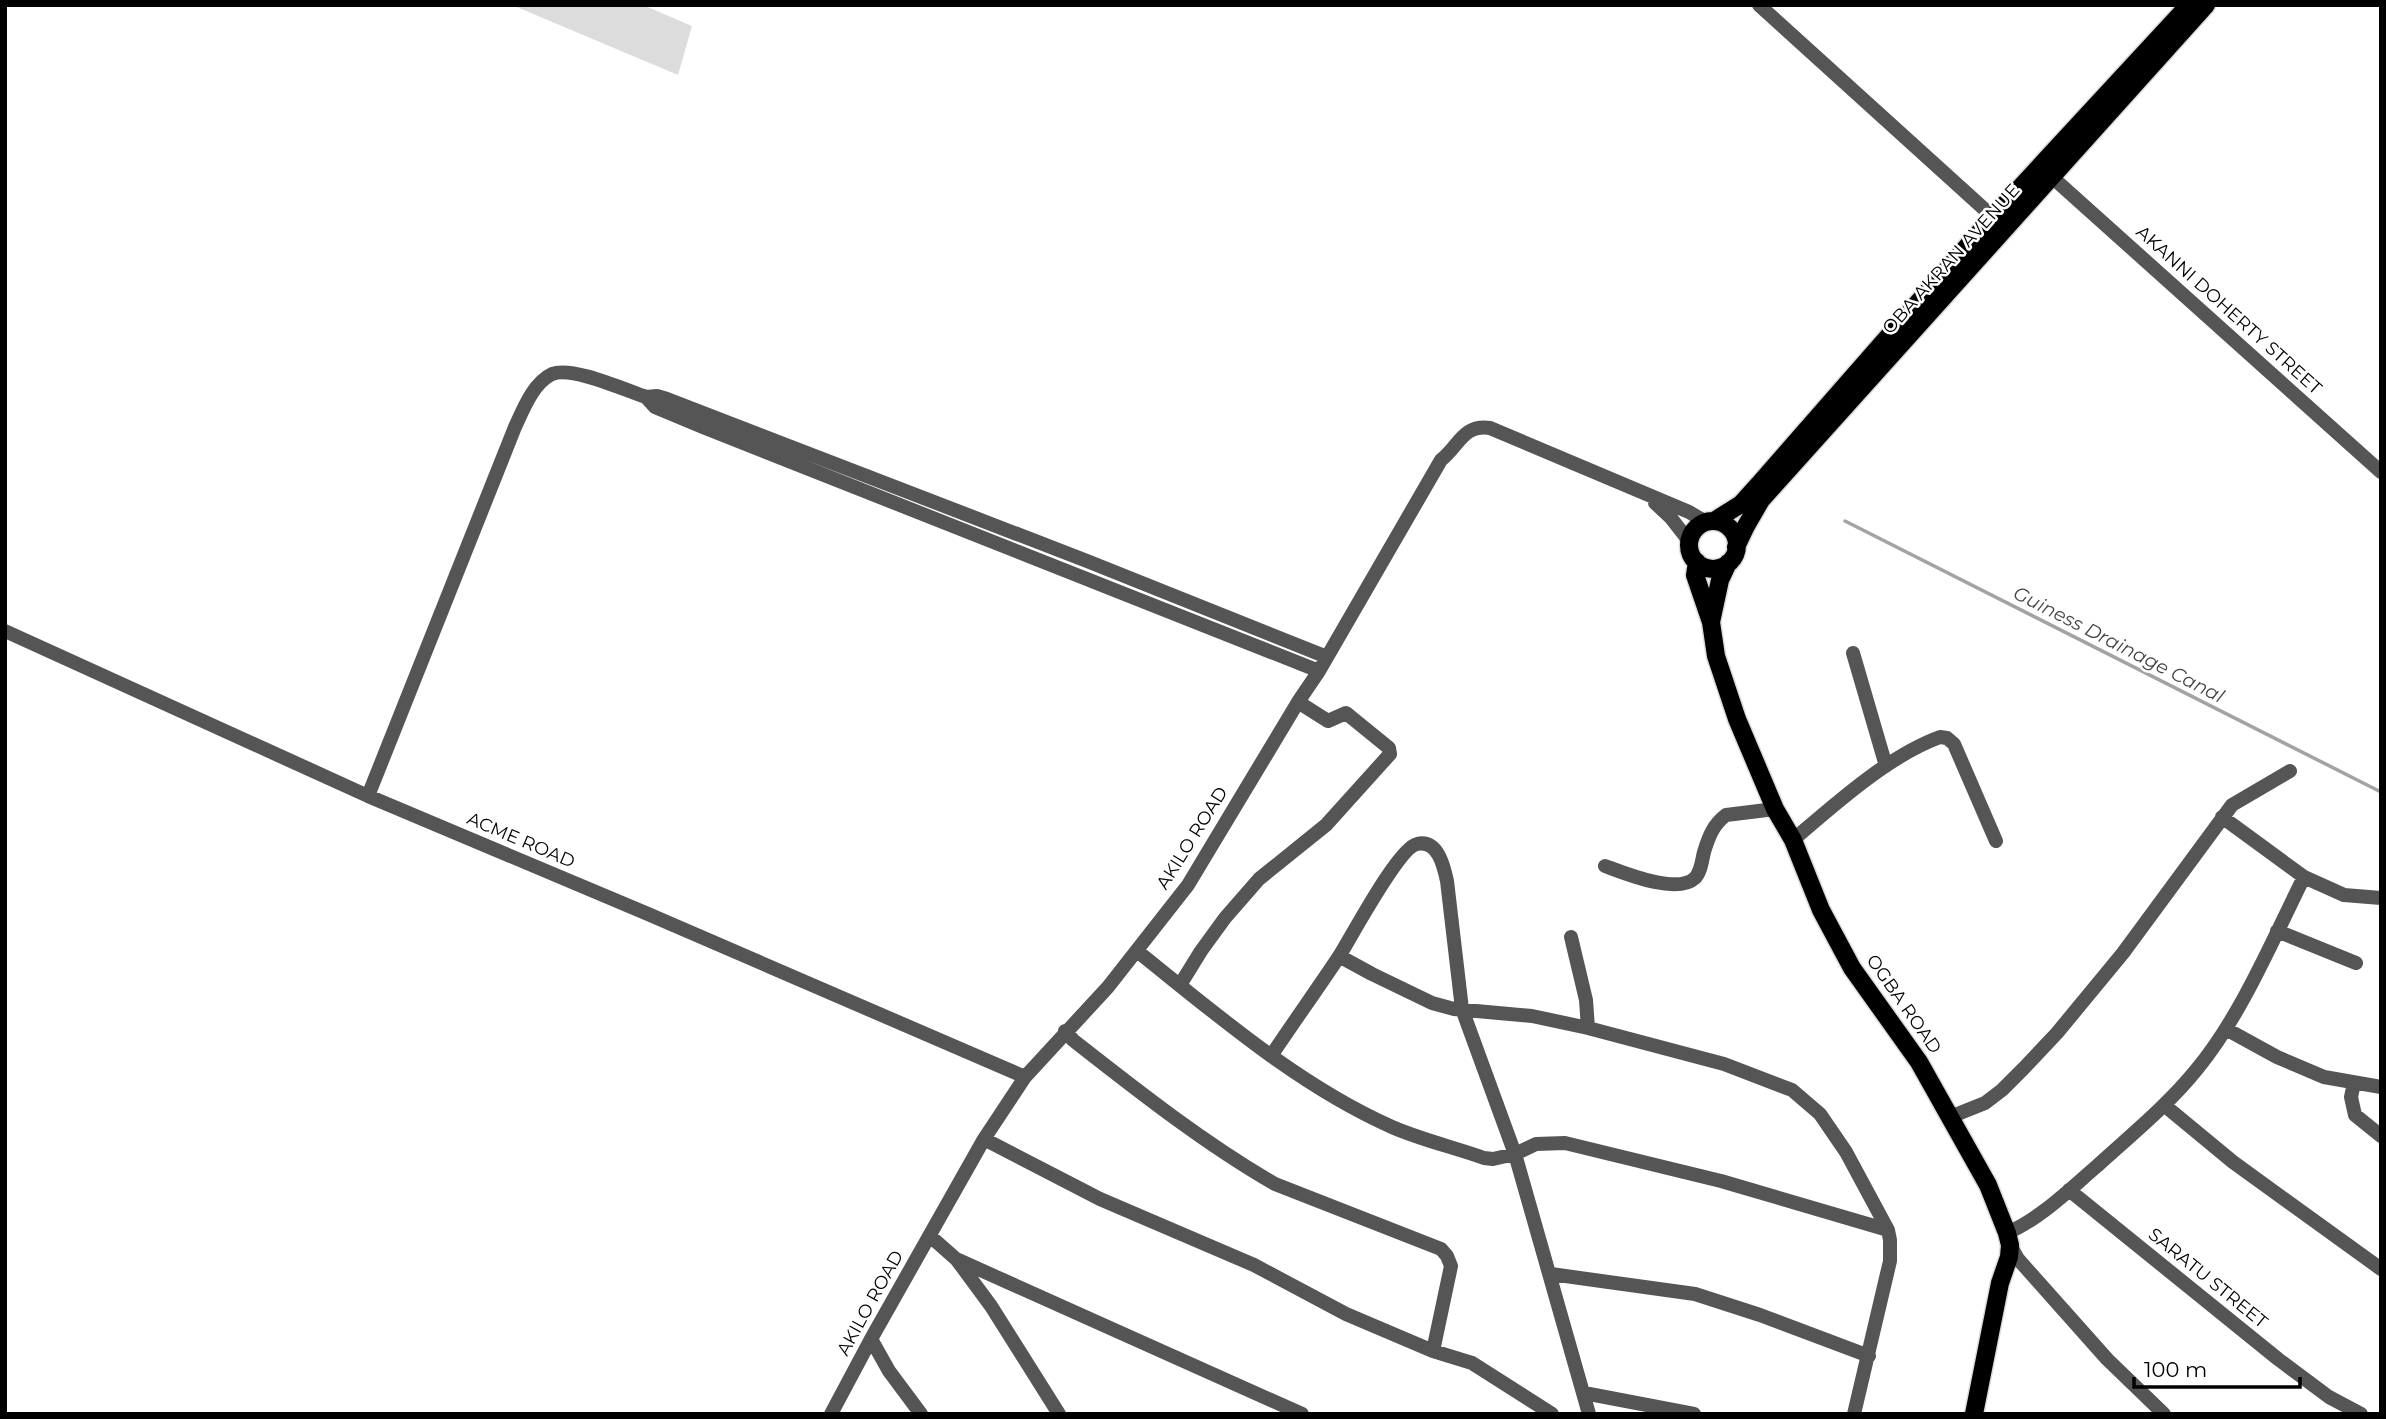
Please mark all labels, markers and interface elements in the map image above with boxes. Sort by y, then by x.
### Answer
street label: OBA AKRAN AVENUE [1878,179,2024,339]
street label: AKANNI DOHERTY STREET [2132,221,2327,400]
water label: Guiness Drainage Canal [2009,581,2229,708]
street label: AKILO ROAD [1152,783,1232,893]
street label: ACME ROAD [464,807,578,873]
street label: OGBA ROAD [1862,950,1946,1058]
street label: SARATU STREET [2144,1223,2273,1333]
street label: AKILO ROAD [832,1246,908,1360]
scale bar [2134,1346,2300,1390]
text: 100 m [2144,1357,2207,1382]

